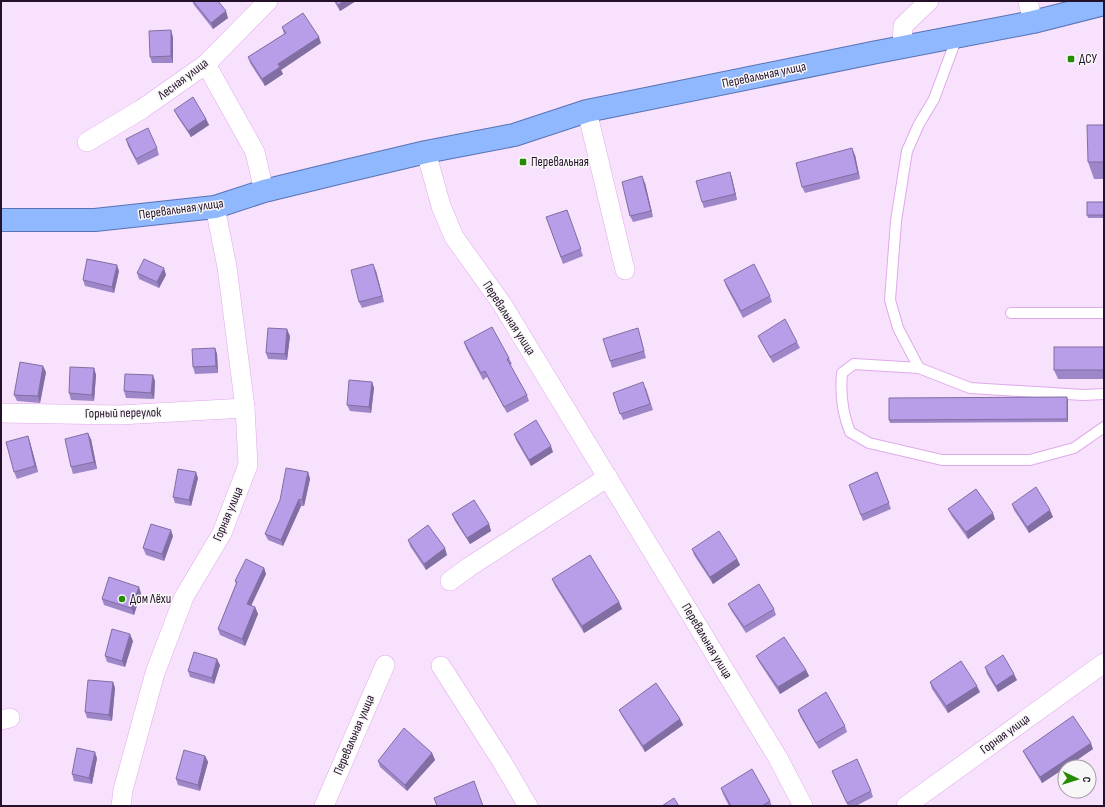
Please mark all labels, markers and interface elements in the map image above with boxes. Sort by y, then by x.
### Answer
place label: ДСУ [1079,51,1097,67]
marker: ДСУ [1066,54,1076,64]
street label: Лесная улица [154,55,211,104]
street label: Перевальная улица [721,58,807,92]
place label: Перевальная [531,154,589,170]
marker: Перевальная [518,157,528,167]
street label: Перевальная улица [138,195,224,223]
street label: Перевальная улица [479,278,539,358]
street label: Горный переулок [85,404,161,422]
street label: Горная улица [209,484,247,544]
place label: Дом Лёхи [130,591,171,607]
marker: Дом Лёхи [117,594,127,604]
street label: Перевальная улица [678,600,736,682]
street label: Перевальная улица [330,693,378,777]
street label: Горная улица [977,711,1033,757]
north arrow [1057,759,1097,799]
text: С [1080,776,1093,783]

